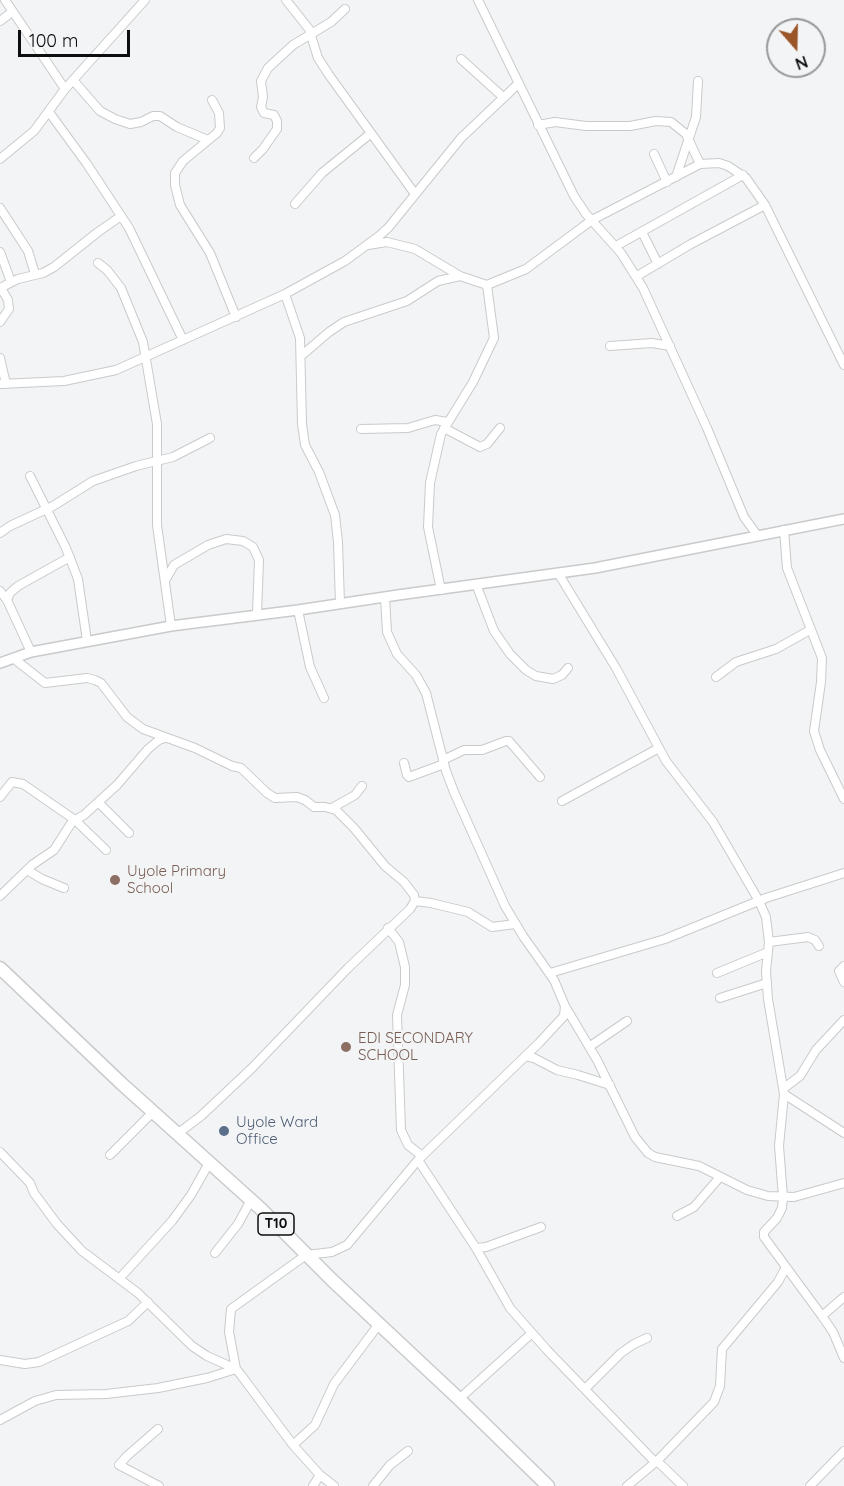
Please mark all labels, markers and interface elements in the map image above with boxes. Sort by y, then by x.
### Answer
scale bar [21,18,134,56]
north arrow [766,18,826,78]
text: 100 m [29,29,78,52]
text: N [793,52,810,74]
place label: Uyole Primary School [127,862,226,897]
marker: Uyole Primary School [108,873,122,887]
place label: EDI SECONDARY SCHOOL [358,1029,473,1064]
marker: EDI SECONDARY SCHOOL [339,1040,353,1054]
place label: Uyole Ward Office [236,1113,318,1148]
marker: Uyole Ward Office [217,1124,231,1138]
road number: T10 [258,1213,294,1235]

